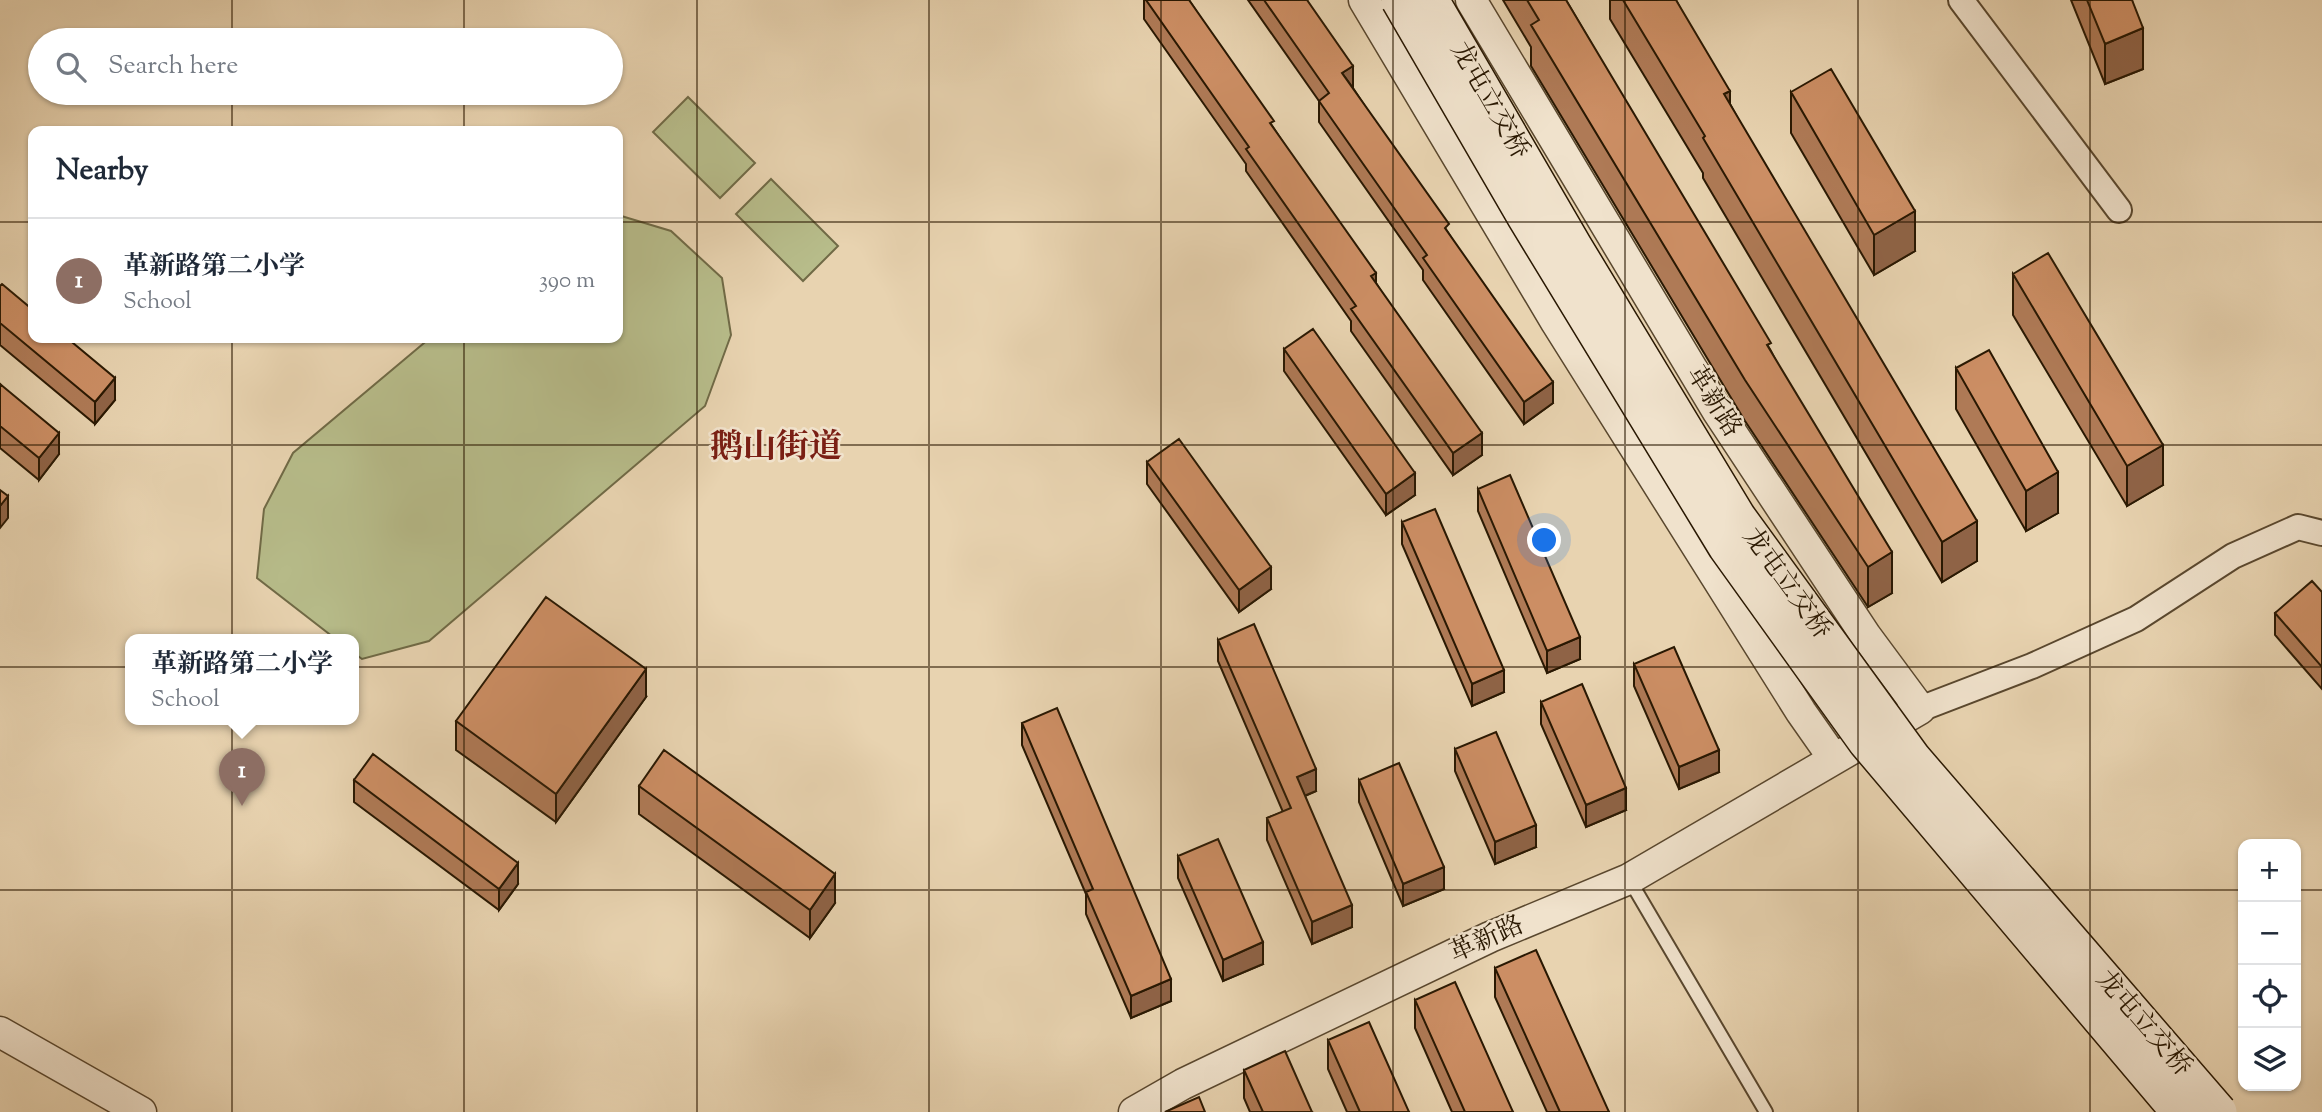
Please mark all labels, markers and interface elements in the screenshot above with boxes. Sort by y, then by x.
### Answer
search box [28,28,623,105]
street label: 龙屯立交桥 [1440,35,1538,167]
icon: search [52,48,90,86]
text: Search here [108,48,238,85]
text: Nearby [56,150,148,193]
text: 革新路第二小学 [123,249,305,286]
text: 1 [75,265,83,298]
text: 390 m [539,265,595,298]
text: School [123,286,192,319]
street label: 革新路 [1677,359,1749,445]
district label: 鹅山街道 [710,425,842,473]
street label: 龙屯立交桥 [1733,521,1839,647]
your location [1527,523,1561,557]
popup [125,634,359,725]
text: 革新路第二小学 [151,647,333,684]
text: School [151,684,220,717]
pin: 1 [219,748,265,806]
map controls [2238,839,2301,1091]
button: + [2238,839,2301,902]
button: − [2238,902,2301,965]
street label: 革新路 [1444,907,1530,973]
street label: 龙屯立交桥 [2086,963,2200,1085]
button: locate [2238,965,2301,1028]
button: layers [2238,1028,2301,1091]

